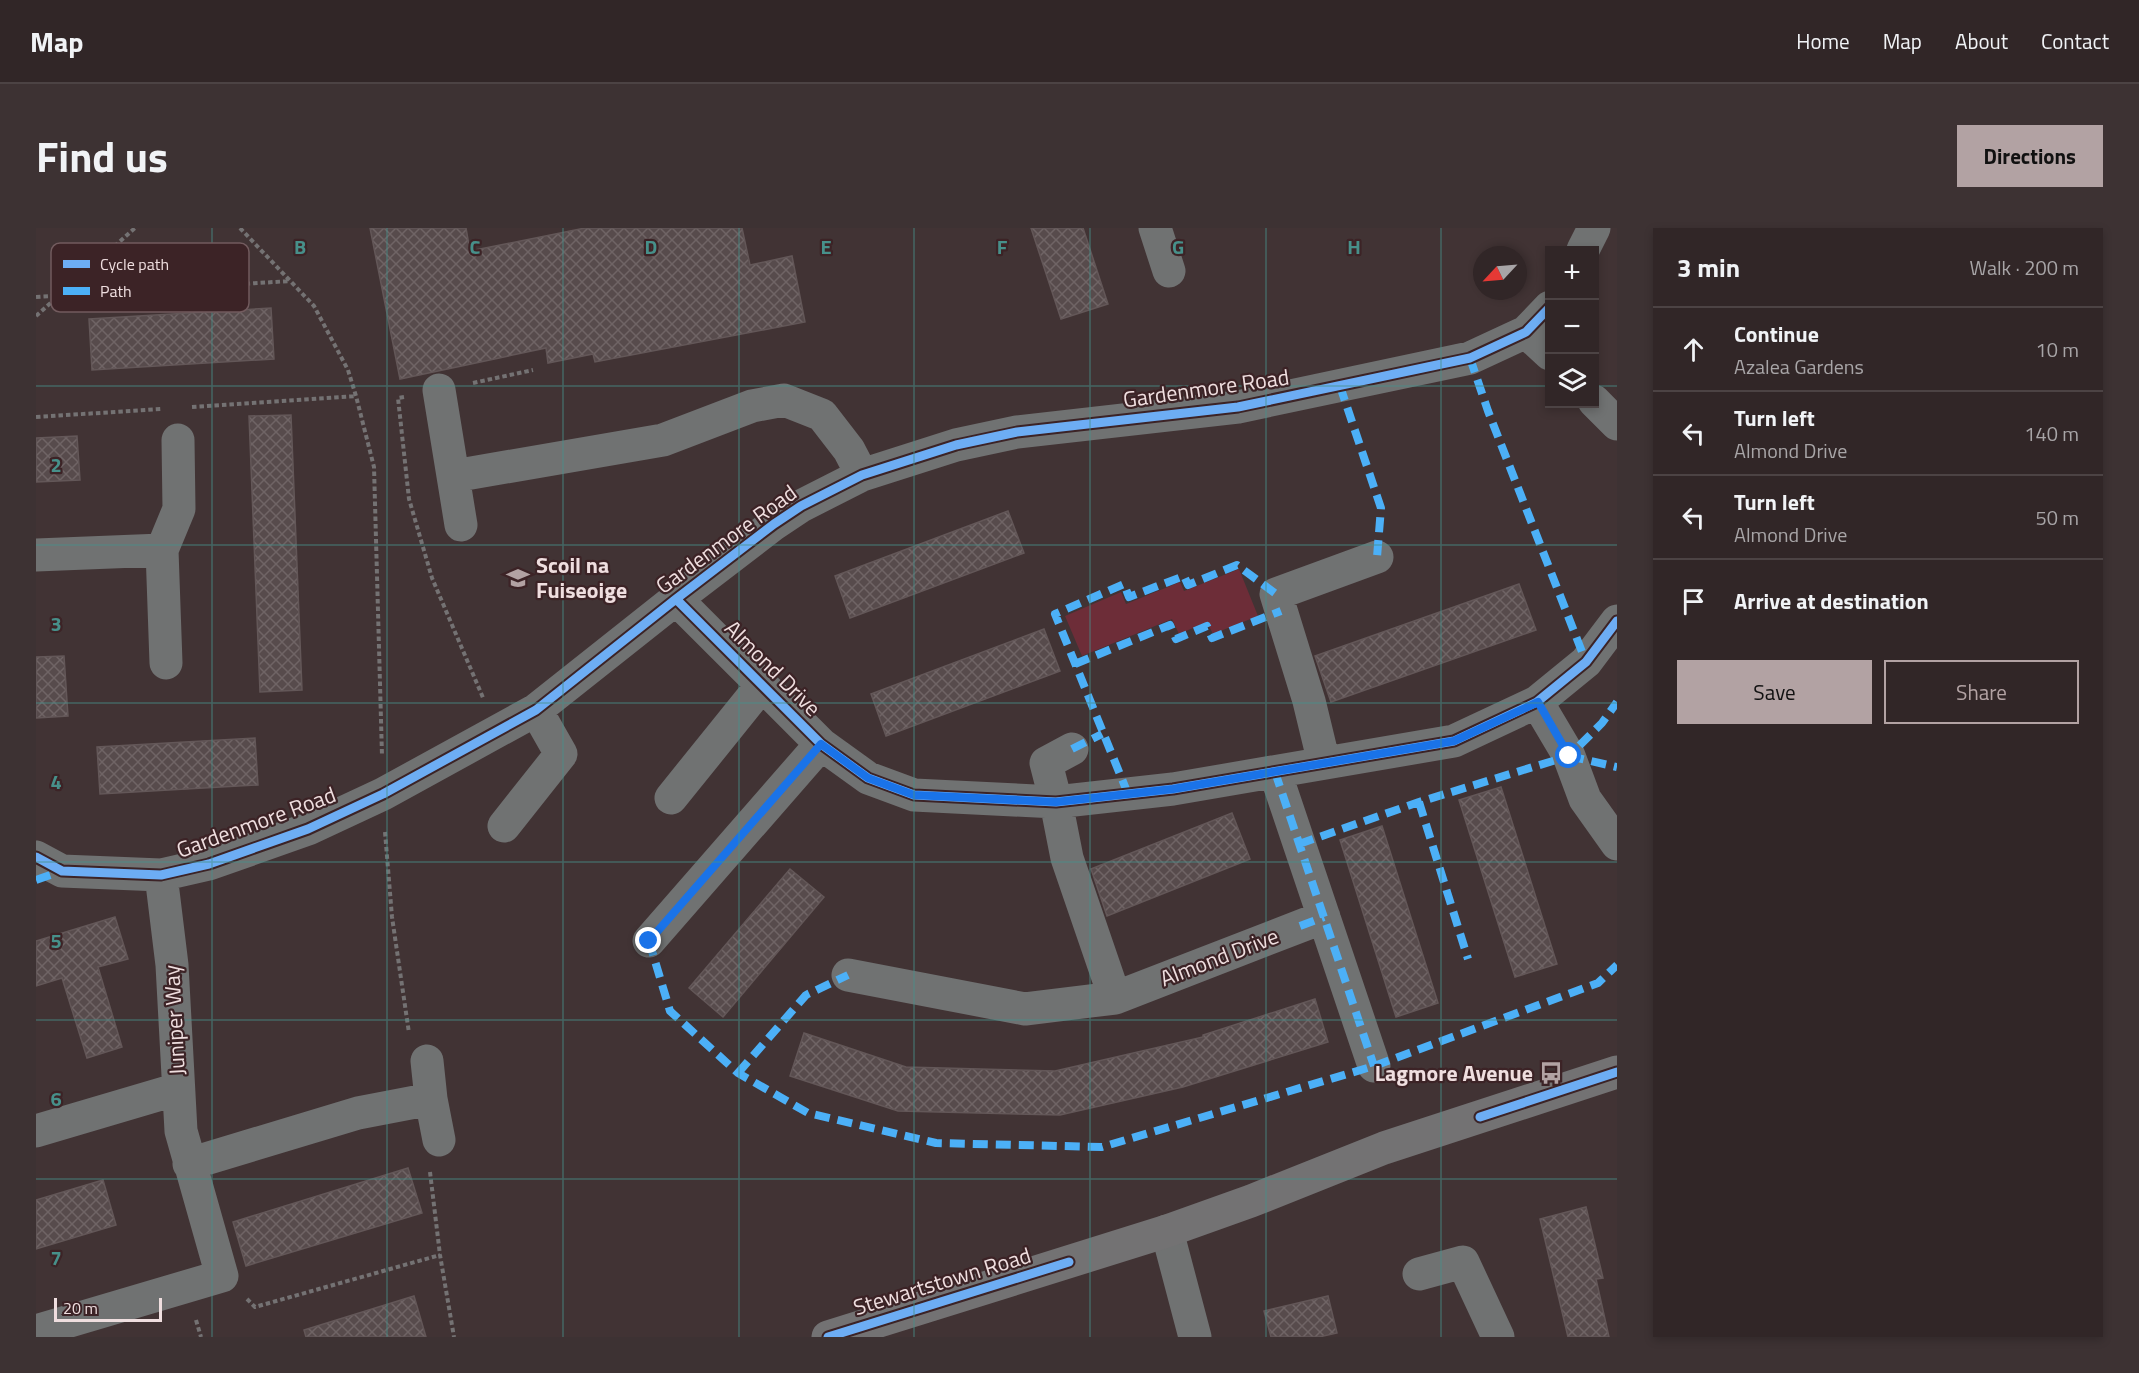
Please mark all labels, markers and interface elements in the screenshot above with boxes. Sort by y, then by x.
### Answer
text: Map [30,20,84,63]
text: Home [1796,25,1850,57]
text: Map [1883,25,1922,57]
text: About [1955,25,2008,57]
text: Contact [2041,25,2109,57]
text: Find us [36,124,168,188]
button: Directions [1957,125,2103,187]
text: B [294,231,306,262]
text: C [470,231,481,262]
text: D [645,231,657,262]
text: E [820,231,832,262]
text: F [997,231,1008,262]
text: G [1172,231,1184,262]
text: H [1347,231,1361,262]
legend [51,243,249,312]
north arrow [1473,246,1527,300]
map controls [1545,246,1599,408]
button: + [1545,246,1599,300]
text: 3 min [1677,248,1740,287]
text: Cycle path [100,252,169,276]
text: Walk · 200 m [1970,252,2079,283]
text: Path [100,279,132,303]
button: − [1545,300,1599,354]
text: Continue [1734,317,1819,351]
icon: ahead [1677,333,1710,366]
text: 10 m [2035,334,2079,365]
text: Azalea Gardens [1734,351,1864,382]
button: layers [1545,354,1599,408]
street label: Gardenmore Road [1121,360,1291,416]
text: Turn left [1734,401,1815,435]
icon: left [1677,417,1710,450]
text: 140 m [2024,418,2079,449]
text: Almond Drive [1734,435,1847,466]
text: 2 [50,449,62,480]
street label: Gardenmore Road [648,476,804,602]
text: Turn left [1734,485,1815,519]
icon: left [1677,501,1710,534]
text: 50 m [2035,502,2079,533]
text: Almond Drive [1734,519,1847,550]
place label: Scoil na Fuiseoige [536,548,627,607]
school or university icon: Scoil na Fuiseoige [505,565,531,591]
text: Arrive at destination [1734,584,1929,618]
icon: arrive [1677,585,1710,618]
text: 3 [50,608,62,639]
street label: Almond Drive [717,612,829,724]
button: Save [1677,660,1872,724]
button: Share [1884,660,2079,724]
route start [1555,742,1581,768]
text: 4 [50,766,62,797]
street label: Gardenmore Road [172,777,340,867]
street label: Almond Drive [1155,919,1283,995]
text: 5 [50,925,62,956]
route end [635,927,661,953]
street label: Juniper Way [154,964,194,1076]
place label: Lagmore Avenue [1375,1056,1533,1090]
bus stop icon: Lagmore Avenue [1538,1060,1564,1086]
text: 6 [50,1083,62,1114]
street label: Stewartstown Road [849,1238,1035,1324]
text: 7 [50,1242,62,1273]
scale bar [54,1295,162,1322]
text: 20 m [63,1296,98,1320]

